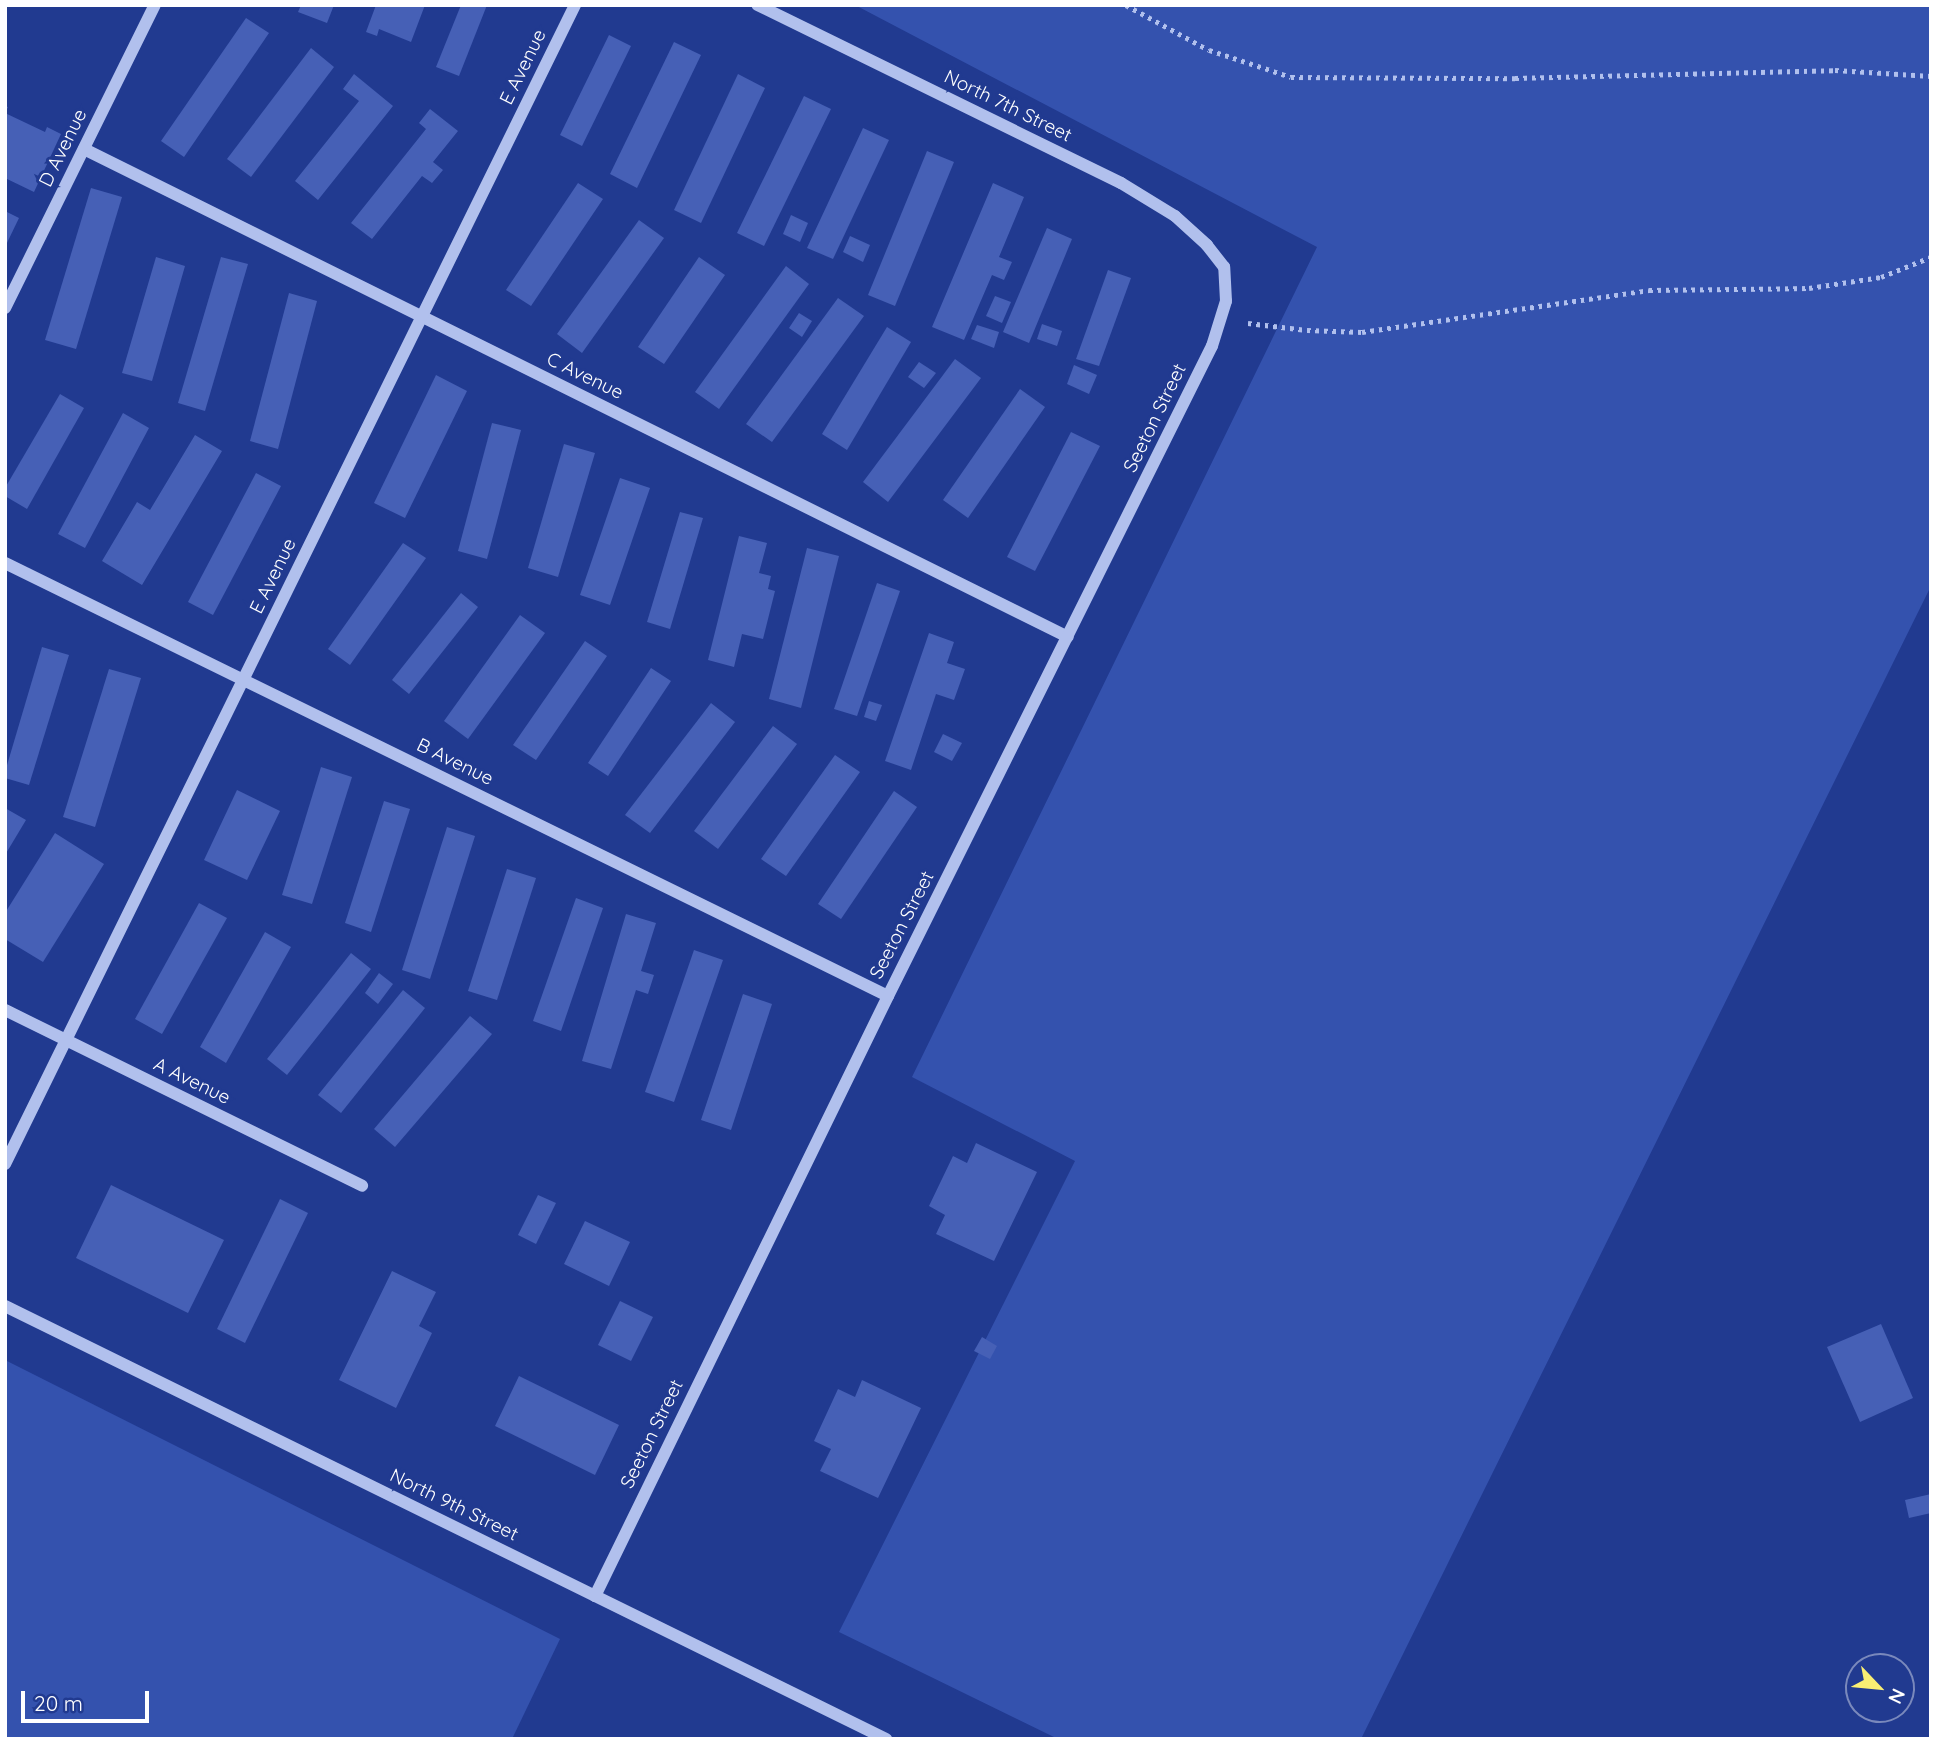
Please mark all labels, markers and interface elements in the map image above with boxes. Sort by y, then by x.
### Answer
street label: E Avenue [495,26,551,108]
street label: North 7th Street [940,65,1076,147]
street label: D Avenue [34,105,92,191]
street label: C Avenue [543,348,627,404]
street label: Seeton Street [1119,360,1191,476]
street label: E Avenue [245,535,301,617]
street label: B Avenue [413,734,497,790]
street label: Seeton Street [865,867,939,983]
street label: A Avenue [150,1053,234,1109]
street label: Seeton Street [616,1376,688,1492]
street label: North 9th Street [386,1464,522,1546]
north arrow [1845,1653,1915,1723]
scale bar [24,1678,152,1722]
text: N [1883,1685,1911,1708]
text: 20 m [34,1690,83,1716]

